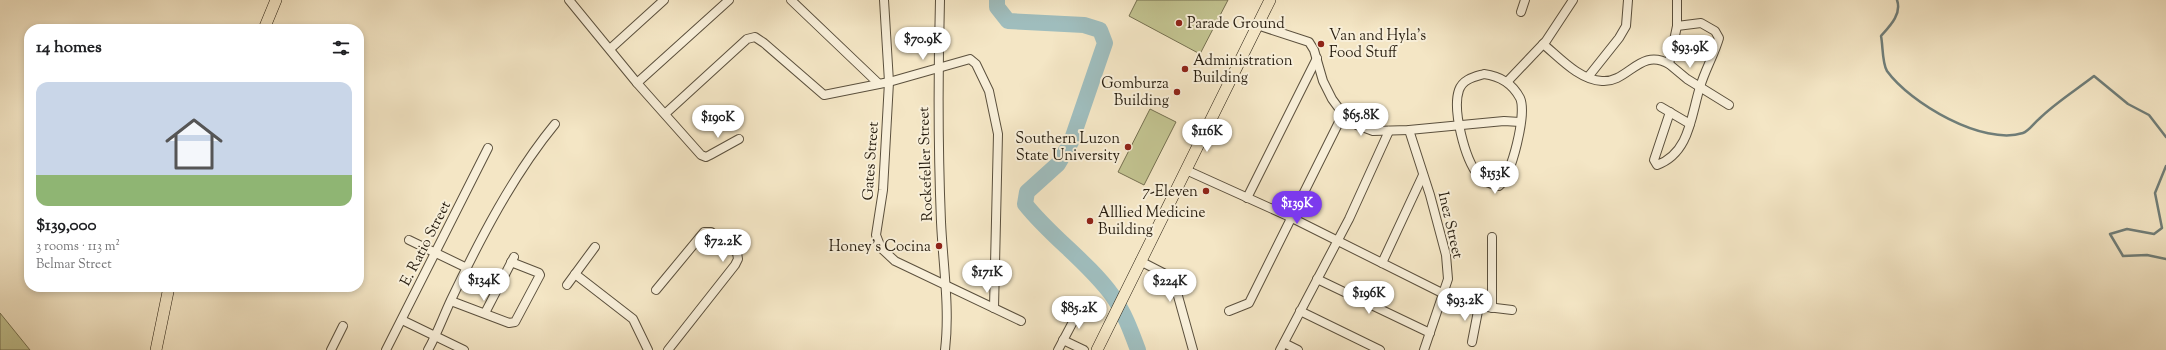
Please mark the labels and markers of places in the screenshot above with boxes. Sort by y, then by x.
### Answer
place label: Parade Ground [1187,14,1285,35]
marker: Parade Ground [1174,18,1184,28]
place label: Van and Hyla's Food Stuff [1329,26,1426,64]
pin: $70.9K [890,27,956,61]
pin: $93.9K [1657,35,1723,69]
marker: Van and Hyla's Food Stuff [1316,39,1326,49]
place label: Administration Building [1193,51,1293,89]
marker: Administration Building [1180,64,1190,74]
place label: Gomburza Building [1101,74,1169,112]
marker: Gomburza Building [1172,87,1182,97]
pin: $65.8K [1328,103,1394,137]
pin: $190K [690,105,746,139]
pin: $116K [1179,119,1235,153]
place label: Southern Luzon State University [1015,129,1121,167]
marker: Southern Luzon State University [1123,142,1133,152]
pin: $153K [1467,161,1523,195]
place label: 7-Eleven [1143,182,1198,203]
marker: 7-Eleven [1201,186,1211,196]
pin: $139K [1269,191,1325,225]
place label: Alllied Medicine Building [1098,203,1206,241]
marker: Alllied Medicine Building [1085,216,1095,226]
pin: $72.2K [690,229,756,263]
place label: Honey's Cocina [829,237,931,258]
marker: Honey's Cocina [934,241,944,251]
pin: $171K [959,260,1015,294]
pin: $134K [456,268,512,302]
pin: $224K [1142,269,1198,303]
pin: $196K [1341,281,1397,315]
pin: $93.2K [1432,288,1498,322]
pin: $85.2K [1046,296,1112,330]

